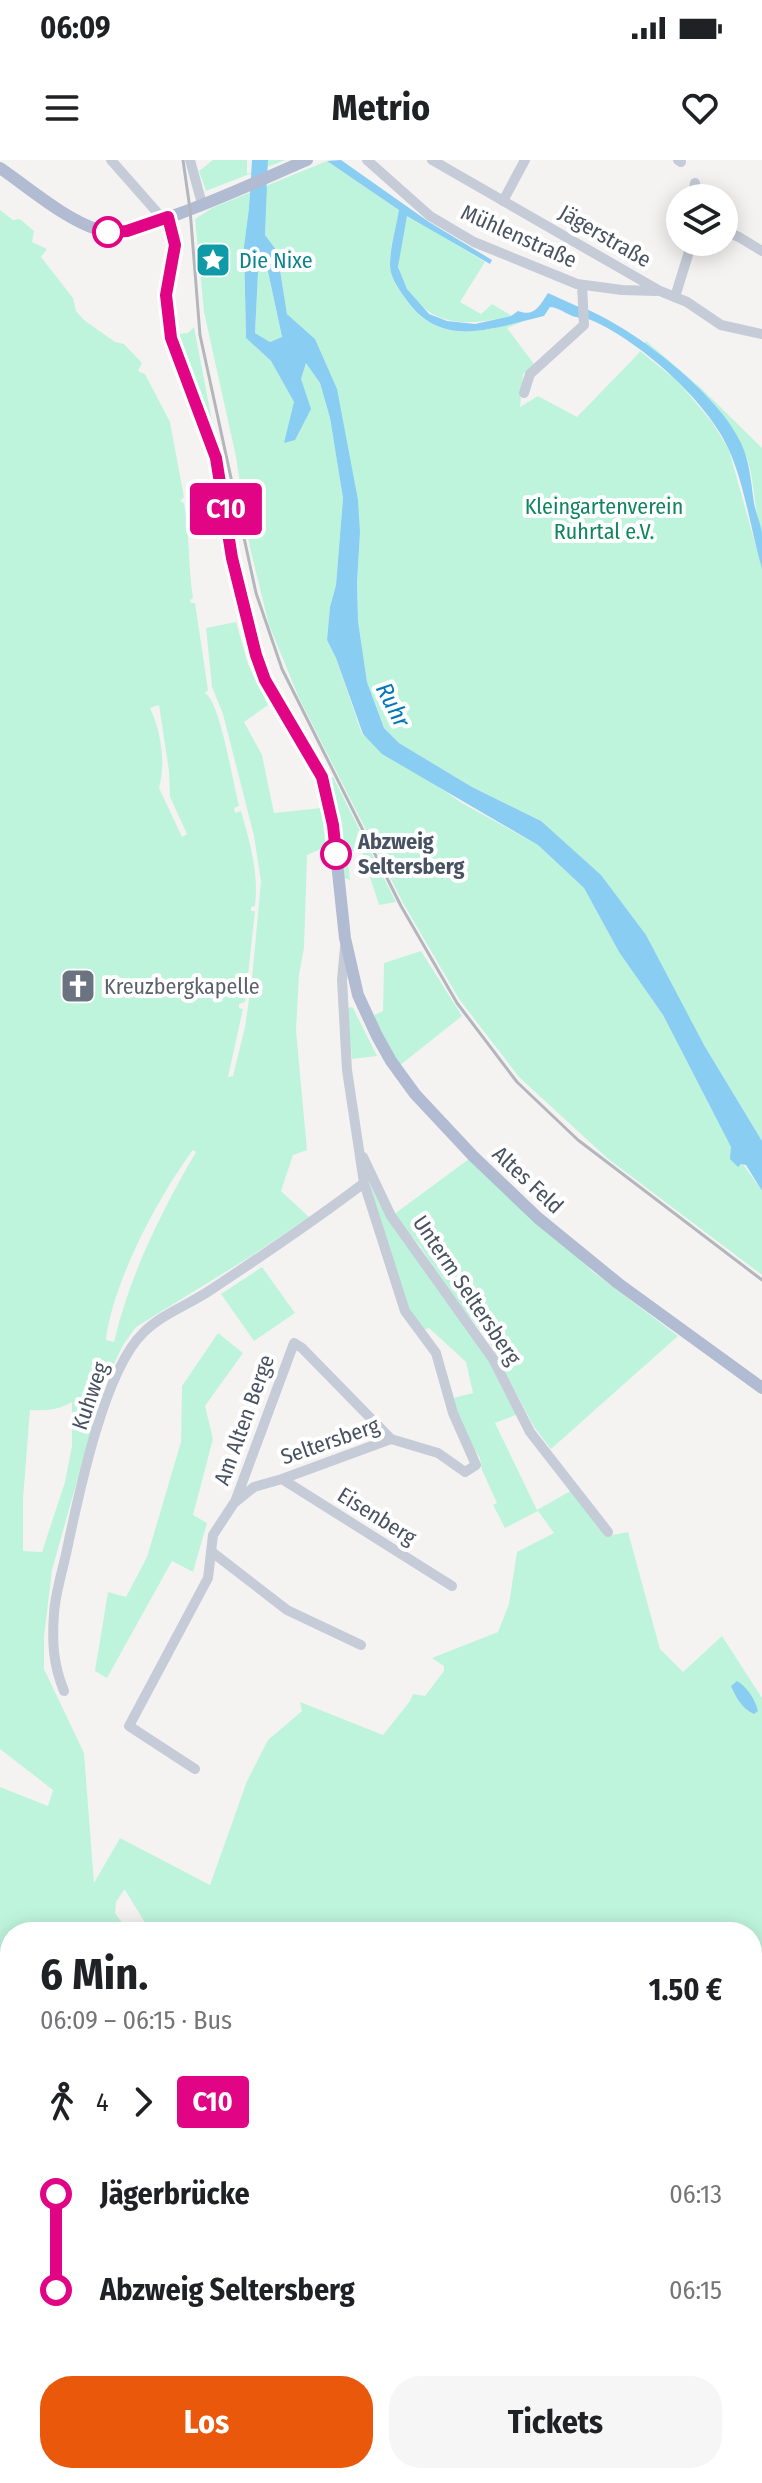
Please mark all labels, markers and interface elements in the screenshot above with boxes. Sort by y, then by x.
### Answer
text: 06:09 [40,10,111,46]
icon: menu [40,86,84,130]
text: Metrio [332,86,430,130]
icon: heart [678,86,722,130]
map controls [666,184,738,256]
button: layers [666,184,738,256]
street label: Mühlenstraße [457,198,581,274]
street label: Jägerstraße [554,199,656,273]
unlabelled marker [93,217,123,247]
place icon: Die Nixe [194,241,232,279]
place label: Die Nixe [239,247,313,274]
line badge: C10 [180,483,272,535]
text: C10 [206,492,246,525]
park label: Kleingartenverein Ruhrtal e.V. [525,493,683,545]
water label: Ruhr [370,678,416,733]
place label: Abzweig Seltersberg [357,828,464,880]
marker: Abzweig Seltersberg [321,839,351,869]
church icon: Kreuzbergkapelle [59,967,97,1005]
place label: Kreuzbergkapelle [104,973,260,1000]
street label: Altes Feld [487,1140,569,1220]
street label: Unterm Seltersberg [407,1210,527,1370]
street label: Am Alten Berge [208,1351,280,1489]
street label: Kuhweg [66,1358,114,1434]
street label: Seltersberg [277,1411,383,1470]
street label: Eisenberg [333,1481,422,1551]
text: 6 Min. [40,1948,148,2001]
text: 1.50 € [649,1972,722,2008]
text: 06:09 – 06:15 · Bus [40,2005,232,2036]
icon: walk [40,2080,84,2124]
icon: forward [121,2080,165,2124]
text: C10 [193,2085,233,2118]
text: 4 [96,2087,109,2118]
text: Jägerbrücke [100,2176,250,2212]
text: 06:13 [669,2179,722,2210]
text: Abzweig Seltersberg [100,2272,355,2308]
text: 06:15 [669,2275,722,2306]
button: Los [40,2376,373,2468]
button: Tickets [389,2376,722,2468]

